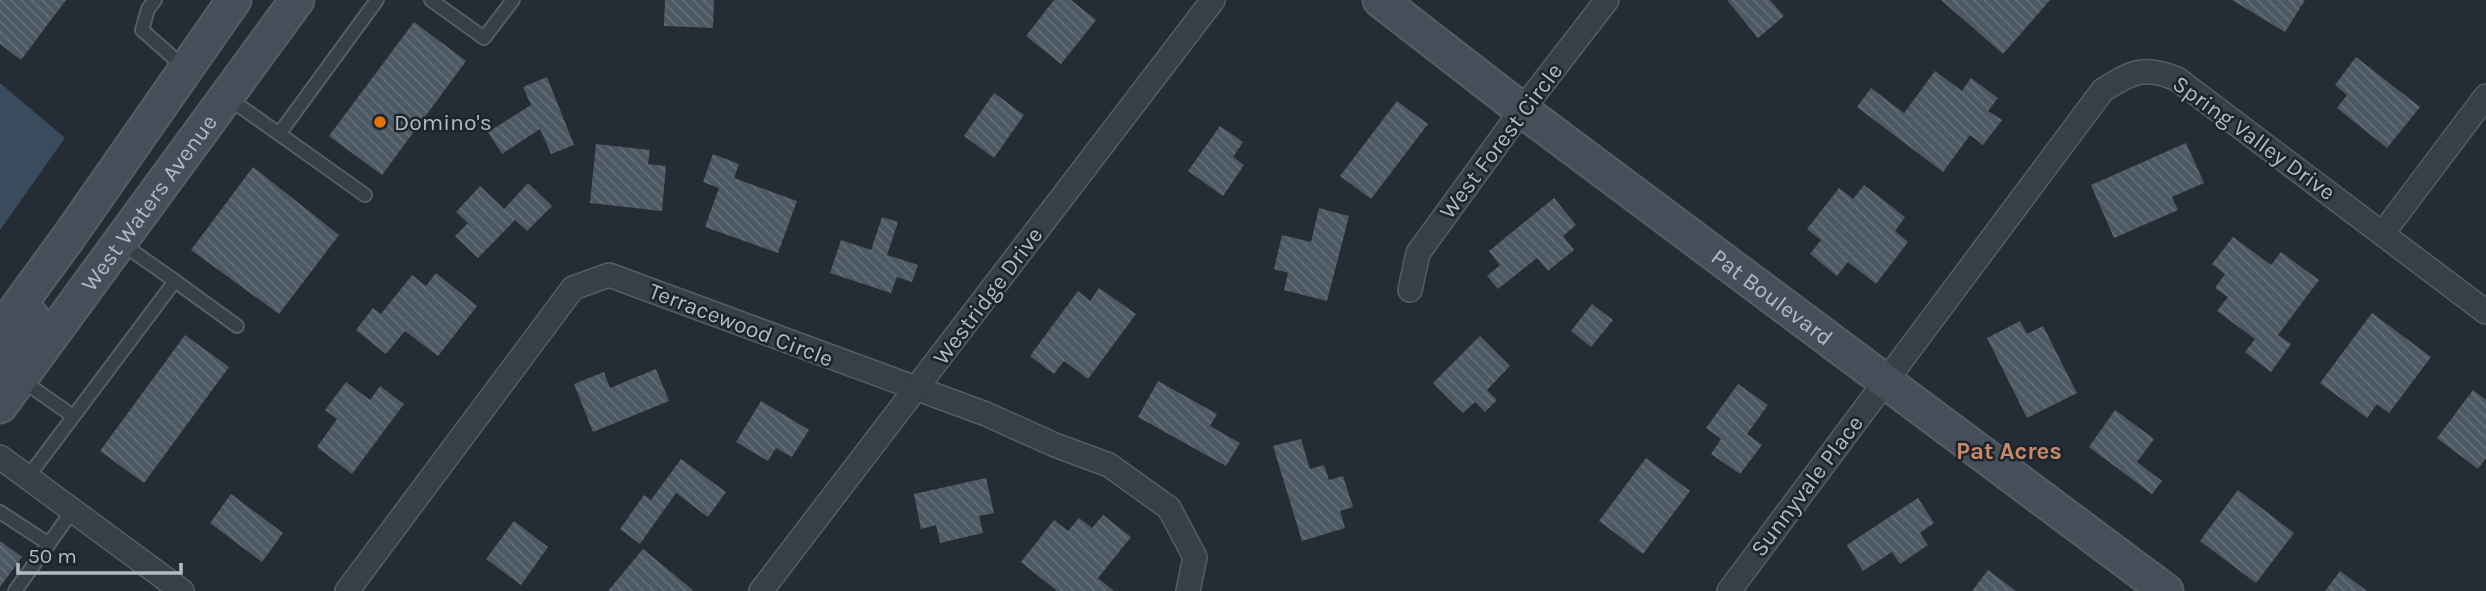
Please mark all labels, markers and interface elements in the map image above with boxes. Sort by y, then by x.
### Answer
street label: West Forest Circle [1434,58,1568,224]
street label: Spring Valley Drive [2167,70,2341,206]
street label: West Waters Avenue [75,109,222,296]
place label: Domino's [394,109,492,136]
marker: Domino's [372,114,388,130]
street label: Westridge Drive [928,222,1048,370]
street label: Pat Boulevard [1706,243,1838,351]
street label: Terracewood Circle [645,277,837,373]
street label: Sunnyvale Place [1745,410,1869,562]
district label: Pat Acres [1956,437,2062,465]
scale bar [18,532,180,576]
text: 50 m [28,544,77,568]

